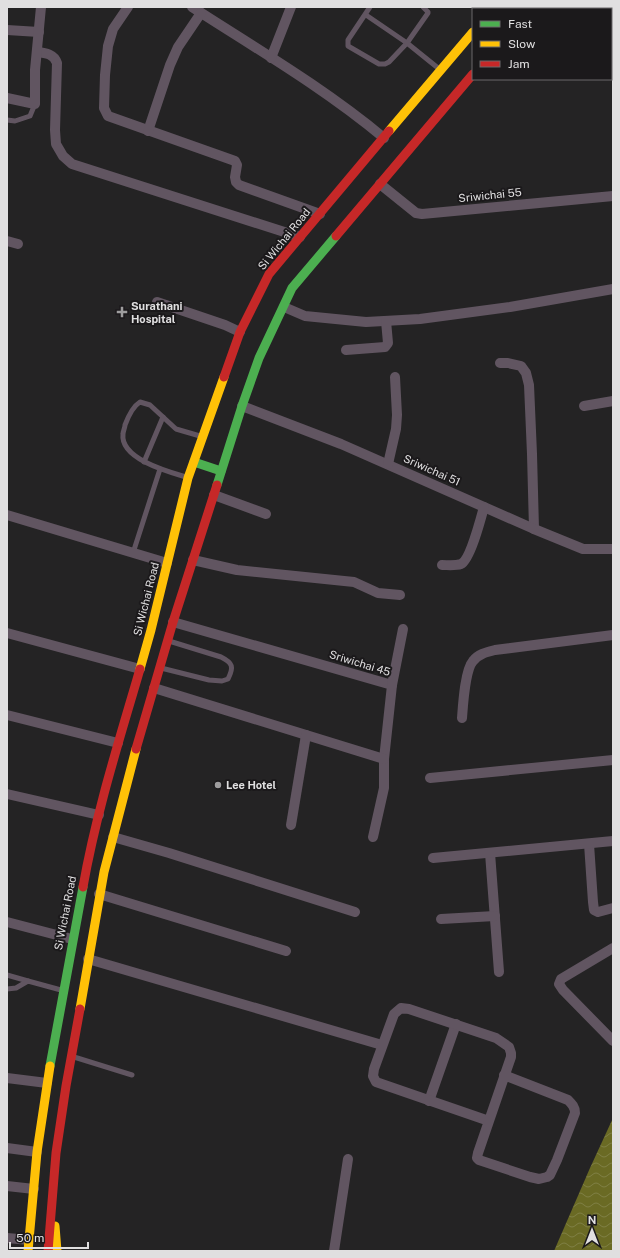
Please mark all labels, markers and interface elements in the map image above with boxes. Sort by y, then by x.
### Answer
legend [472,8,612,80]
text: Fast [508,17,533,31]
text: Slow [508,37,536,51]
text: Jam [508,57,530,71]
street label: Sriwichai 55 [458,186,522,204]
street label: Si Wichai Road [256,206,312,272]
place label: Surathani Hospital [131,300,182,325]
marker: Surathani Hospital [116,306,128,318]
street label: Sriwichai 51 [402,452,462,488]
street label: Si Wichai Road [131,561,161,637]
street label: Sriwichai 45 [328,648,392,678]
place label: Lee Hotel [226,779,277,791]
marker: Lee Hotel [213,780,223,790]
street label: Si Wichai Road [52,875,78,951]
north arrow [572,1210,612,1250]
text: N [588,1214,596,1226]
scale bar [10,1224,88,1250]
text: 50 m [16,1231,44,1245]

